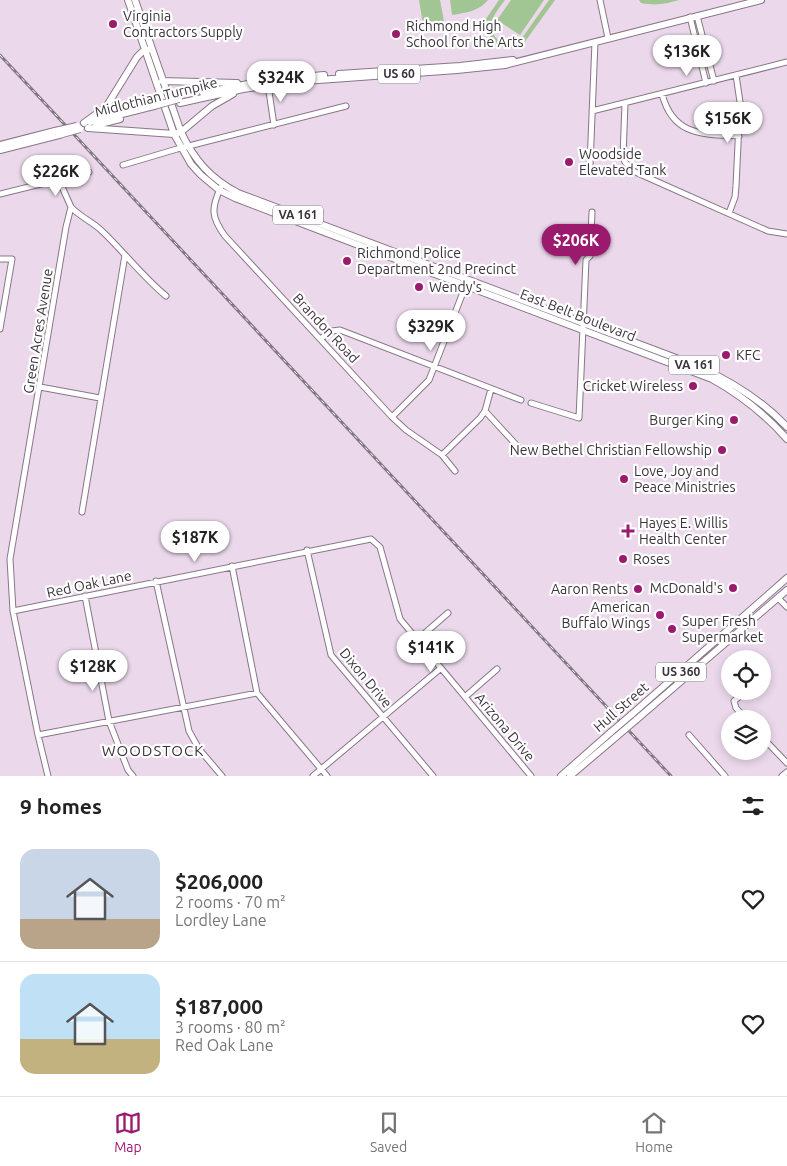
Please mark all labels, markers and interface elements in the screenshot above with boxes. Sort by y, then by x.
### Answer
place label: Virginia Contractors Supply [123,8,243,40]
marker: Virginia Contractors Supply [107,18,119,30]
place label: Richmond High School for the Arts [406,18,524,50]
marker: Richmond High School for the Arts [390,28,402,40]
pin: $136K [652,34,722,77]
text: $136K [664,42,710,60]
pin: $324K [246,61,316,103]
road number: US 60 [378,64,420,84]
text: $324K [258,68,304,86]
street label: Midlothian Turnpike [93,74,219,120]
pin: $156K [693,102,763,144]
text: $156K [705,109,751,127]
place label: Woodside Elevated Tank [579,146,666,178]
pin: $226K [21,154,91,197]
marker: Woodside Elevated Tank [563,156,575,168]
text: $226K [33,162,79,180]
road number: VA 161 [273,206,323,224]
pin: $206K [541,224,611,266]
text: $206K [553,231,599,249]
place label: Richmond Police Department 2nd Precinct [357,245,516,277]
marker: Richmond Police Department 2nd Precinct [341,255,353,267]
street label: Green Acres Avenue [20,267,56,395]
place label: Wendy's [429,279,482,295]
marker: Wendy's [413,281,425,293]
street label: East Belt Boulevard [518,286,638,344]
street label: Brandon Road [290,290,362,366]
pin: $329K [396,310,466,352]
text: $329K [408,317,454,335]
place label: KFC [736,347,761,363]
marker: KFC [720,349,732,361]
road number: VA 161 [669,356,719,374]
place label: Cricket Wireless [583,378,683,394]
marker: Cricket Wireless [687,380,699,392]
place label: Burger King [649,412,724,428]
marker: Burger King [728,414,740,426]
place label: New Bethel Christian Fellowship [510,442,712,458]
marker: New Bethel Christian Fellowship [716,444,728,456]
place label: Love, Joy and Peace Ministries [634,463,735,495]
marker: Love, Joy and Peace Ministries [618,473,630,485]
place label: Hayes E. Willis Health Center [639,515,728,547]
pin: $187K [160,520,230,563]
marker: Hayes E. Willis Health Center [621,524,635,538]
text: $187K [172,528,218,546]
place label: Roses [633,551,670,567]
marker: Roses [617,553,629,565]
street label: Red Oak Lane [45,567,133,601]
place label: McDonald's [650,580,723,596]
place label: Aaron Rents [551,581,628,597]
marker: McDonald's [727,582,739,594]
marker: Aaron Rents [632,583,644,595]
place label: American Buffalo Wings [561,599,650,631]
marker: American Buffalo Wings [654,609,666,621]
place label: Super Fresh Supermarket [682,613,764,645]
marker: Super Fresh Supermarket [666,623,678,635]
pin: $141K [396,630,466,673]
text: $141K [408,638,454,656]
street label: Dixon Drive [337,645,395,711]
pin: $128K [58,650,128,692]
map controls [721,650,771,760]
button: locate [721,650,771,700]
text: $128K [70,657,116,675]
road number: US 360 [656,662,706,682]
street label: Hull Street [590,679,652,735]
street label: Arizona Drive [472,690,538,764]
button: layers [721,710,771,760]
district label: WOODSTOCK [102,742,204,759]
icon: filters [739,792,767,820]
text: 9 homes [20,794,102,818]
icon: home [60,869,120,929]
text: $206,000 [175,869,263,893]
icon: heart [739,885,767,913]
text: 2 rooms · 70 m² [175,893,286,911]
text: Lordley Lane [175,911,267,929]
icon: home [60,994,120,1054]
text: $187,000 [175,994,263,1018]
icon: heart [739,1010,767,1038]
text: 3 rooms · 80 m² [175,1018,286,1036]
text: Red Oak Lane [175,1036,274,1054]
tab: Map [114,1109,142,1155]
tab: Saved [370,1109,407,1155]
tab: Home [635,1109,673,1155]

